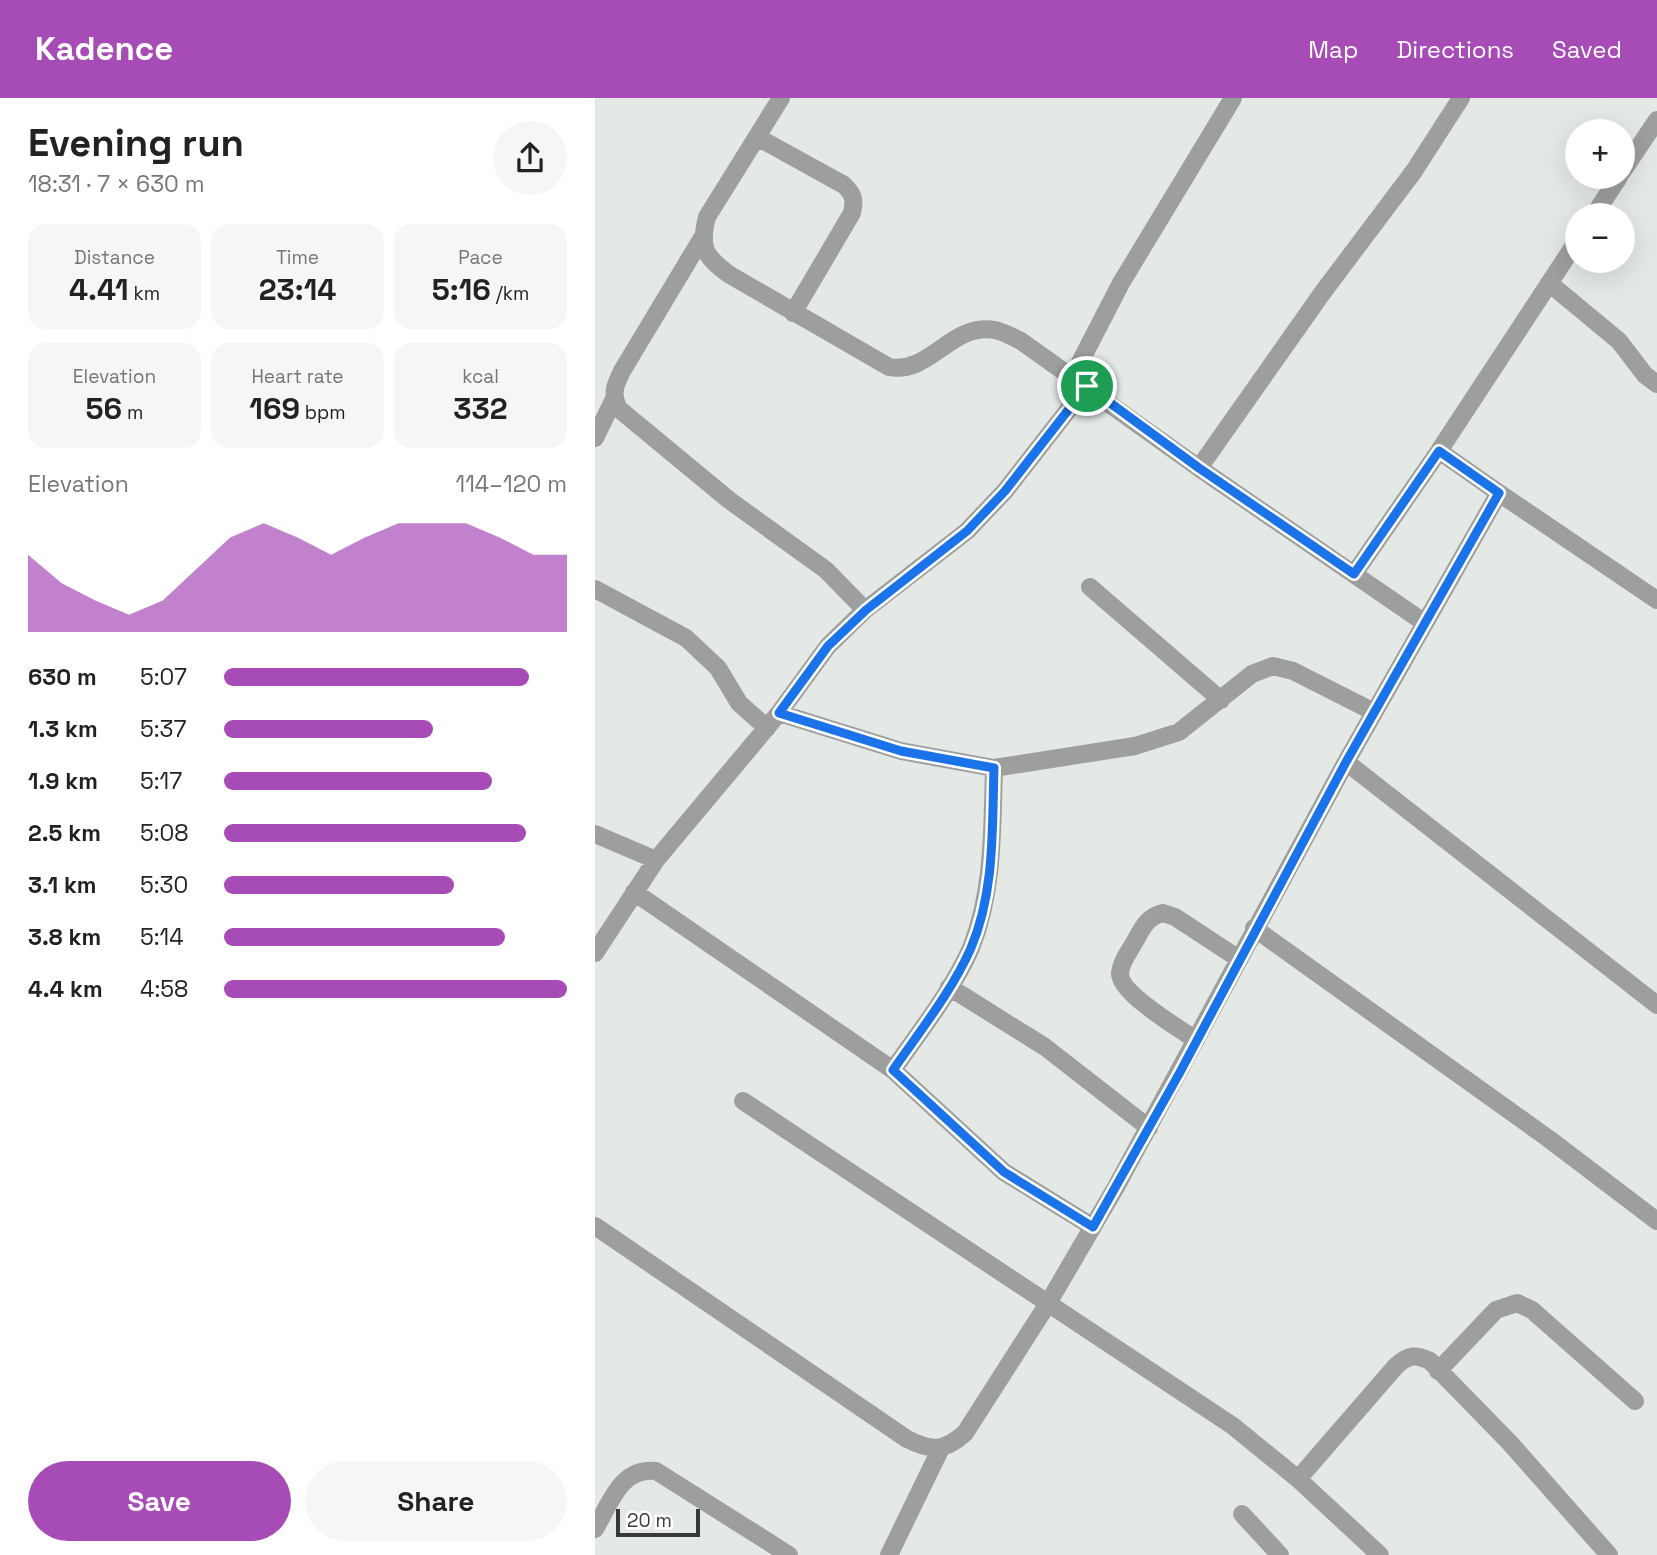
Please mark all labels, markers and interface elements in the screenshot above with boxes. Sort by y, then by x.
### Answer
text: Kadence [35,28,173,70]
text: Map [1308,34,1358,65]
text: Directions [1396,34,1514,65]
text: Saved [1552,34,1622,65]
text: Evening run [28,119,244,167]
map controls [1565,119,1635,273]
button: + [1565,119,1635,189]
button: share [493,121,567,195]
text: 18:31 · 7 × 630 m [28,169,205,199]
button: − [1565,203,1635,273]
text: Distance [74,245,155,270]
text: Time [276,245,319,270]
text: Pace [458,245,503,270]
text: 4.41 [69,270,129,309]
text: 23:14 [259,270,336,309]
text: 5:16 [432,270,491,309]
text: km [129,281,160,306]
text: /km [491,281,529,306]
pin [1057,356,1117,416]
text: Elevation [73,364,156,389]
text: Heart rate [251,364,344,389]
text: kcal [462,364,499,389]
icon: arrive [1068,367,1106,405]
text: 56 [86,389,122,428]
text: 169 [249,389,300,428]
text: 332 [453,389,508,428]
text: m [122,400,143,425]
text: bpm [300,400,346,425]
text: Elevation [28,469,129,499]
text: 114–120 m [456,469,567,499]
text: 630 m [28,662,97,692]
text: 5:07 [140,662,187,692]
text: 1.3 km [28,714,98,744]
text: 5:37 [140,714,186,744]
text: 1.9 km [28,766,98,796]
text: 5:17 [140,766,182,796]
text: 2.5 km [28,818,101,848]
text: 5:08 [140,818,189,848]
text: 3.1 km [28,870,97,900]
text: 5:30 [140,870,188,900]
text: 3.8 km [28,922,101,952]
text: 5:14 [140,922,184,952]
text: 4.4 km [28,974,103,1004]
text: 4:58 [140,974,188,1004]
button: Save [28,1461,291,1541]
button: Share [305,1461,567,1541]
scale bar [616,1506,700,1538]
text: 20 m [627,1508,672,1533]

